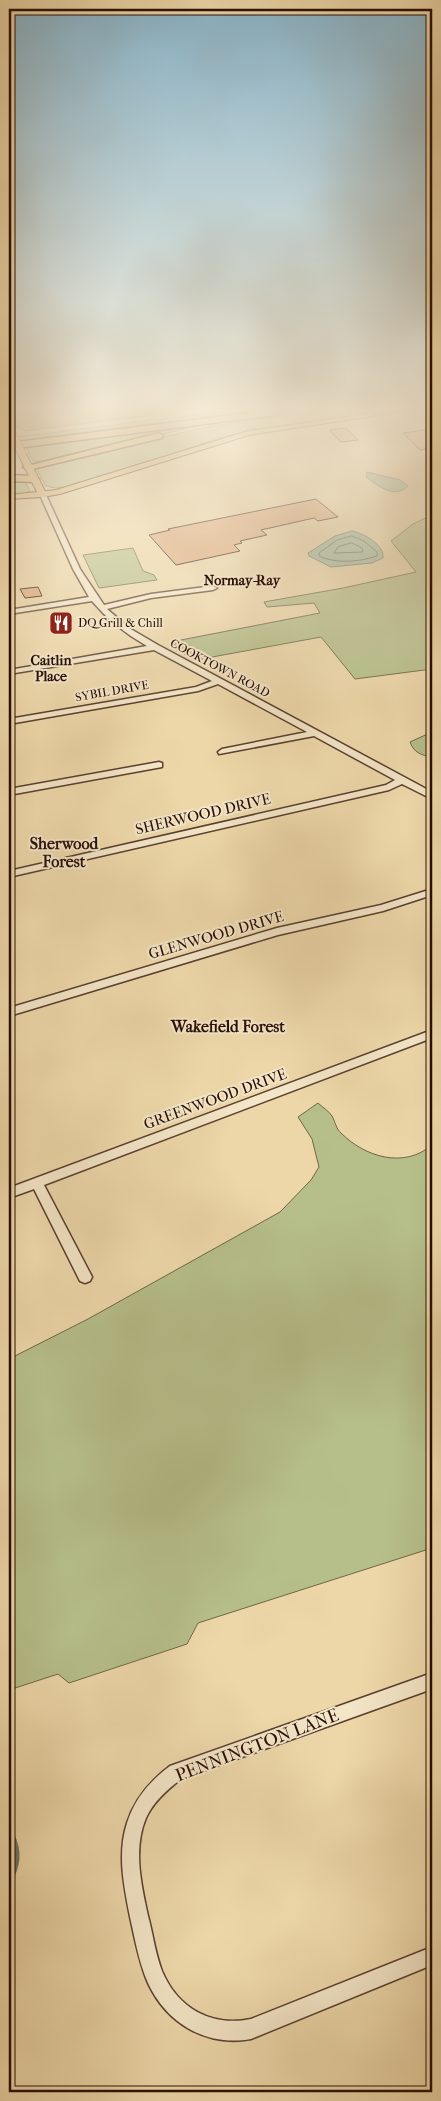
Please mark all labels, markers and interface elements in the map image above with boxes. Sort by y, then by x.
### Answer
district label: Normay-Ray [204,572,282,589]
restaurant icon: DQ Grill & Chill [48,610,74,636]
place label: DQ Grill & Chill [78,616,163,630]
street label: COOKTOWN ROAD [168,636,272,700]
district label: Caitlin Place [30,652,72,685]
street label: SYBIL DRIVE [74,678,150,704]
street label: SHERWOOD DRIVE [134,790,272,838]
district label: Sherwood Forest [30,834,100,871]
street label: GLENWOOD DRIVE [146,907,286,963]
district label: Wakefield Forest [170,1017,285,1036]
street label: GREENWOOD DRIVE [141,1065,289,1133]
street label: PENNINGTON LANE [172,1705,342,1786]

